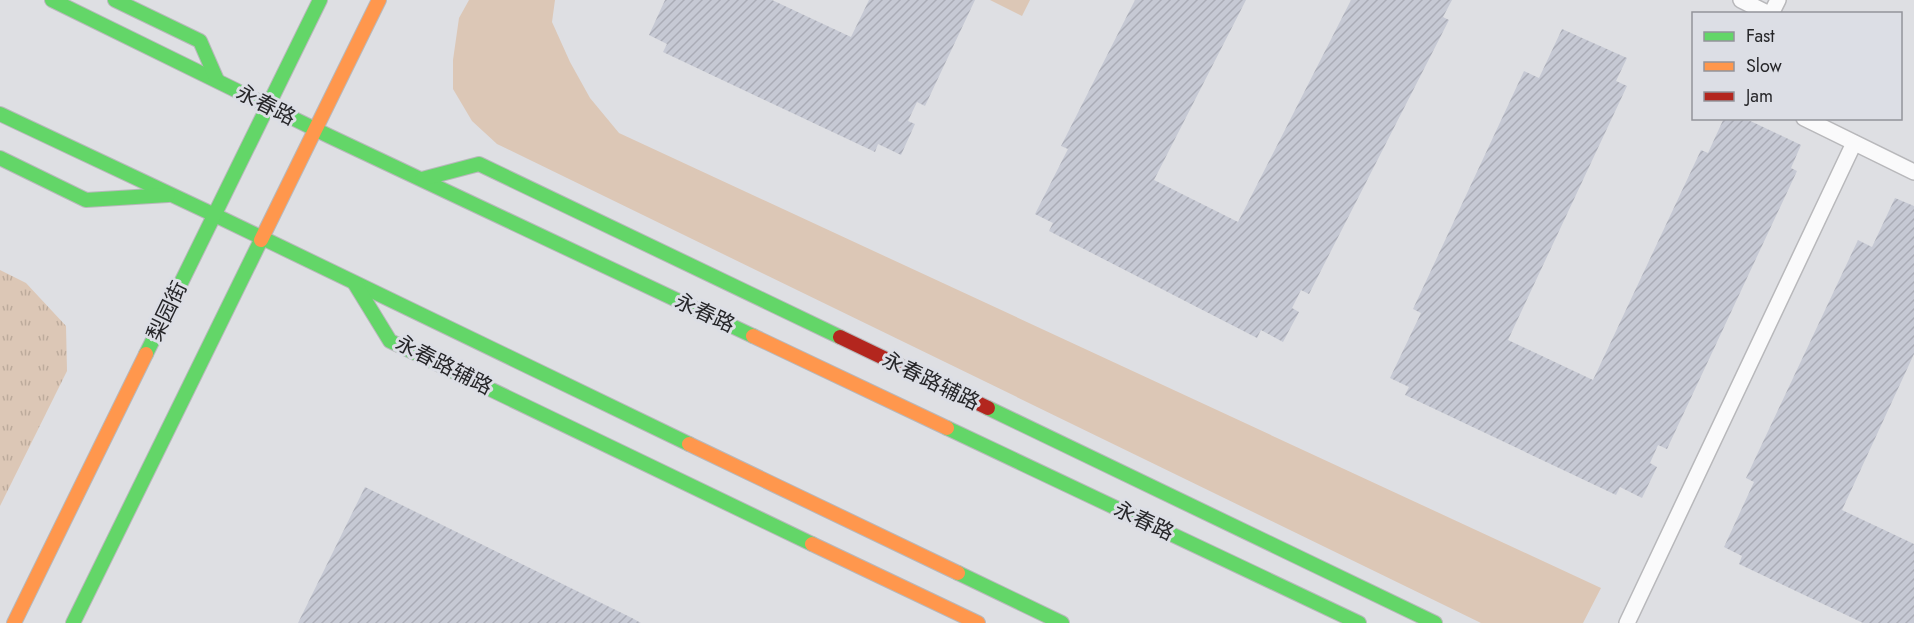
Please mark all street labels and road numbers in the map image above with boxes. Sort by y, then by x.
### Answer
street label: 永春路 [231,77,301,133]
street label: 梨园街 [140,276,194,346]
street label: 永春路 [670,286,740,340]
street label: 永春路辅路 [390,328,498,402]
street label: 永春路辅路 [877,345,985,417]
street label: 永春路 [1109,494,1179,548]

